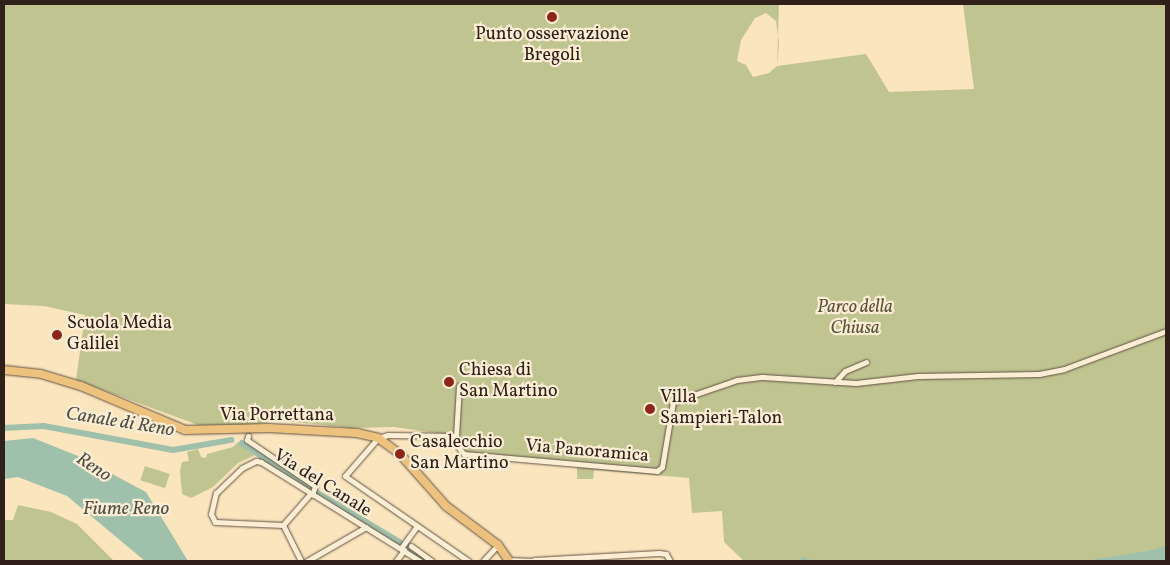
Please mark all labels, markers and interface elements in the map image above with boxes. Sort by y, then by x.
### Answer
marker: Punto osservazione Bregoli [546,11,558,23]
place label: Punto osservazione Bregoli [475,25,629,68]
park label: Parco della Chiusa [817,298,893,340]
place label: Scuola Media Galilei [67,314,172,356]
marker: Scuola Media Galilei [51,329,63,341]
place label: Chiesa di San Martino [459,361,558,404]
marker: Chiesa di San Martino [443,376,455,388]
place label: Villa Sampieri-Talon [660,388,782,430]
water label: Canale di Reno [64,403,176,443]
marker: Villa Sampieri-Talon [644,403,656,415]
street label: Via Porrettana [220,405,334,427]
place label: Casalecchio San Martino [410,433,509,476]
street label: Via Panoramica [524,436,650,468]
street label: Via del Canale [269,445,375,523]
water label: Reno [71,448,115,488]
marker: Casalecchio San Martino [394,448,406,460]
water label: Fiume Reno [83,499,169,521]

